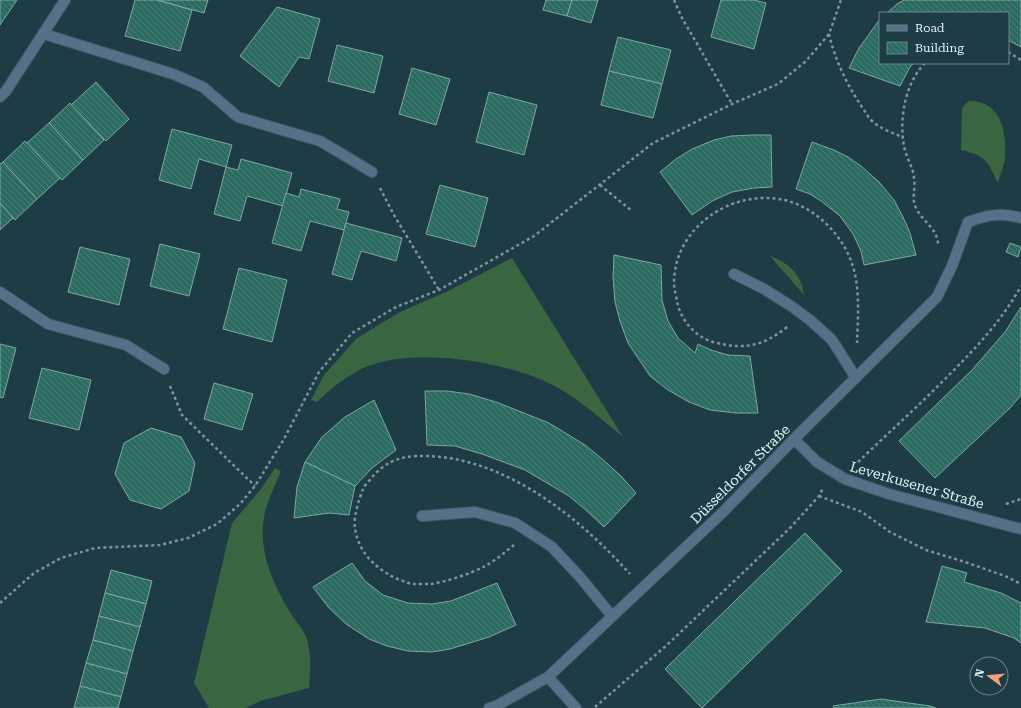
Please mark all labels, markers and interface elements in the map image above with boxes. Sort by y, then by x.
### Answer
legend [879,12,1009,64]
text: Road [915,21,945,35]
text: Building [915,41,964,55]
street label: Düsseldorfer Straße [687,421,793,527]
street label: Leverkusener Straße [848,458,986,512]
north arrow [969,656,1009,696]
text: N [972,667,987,679]

